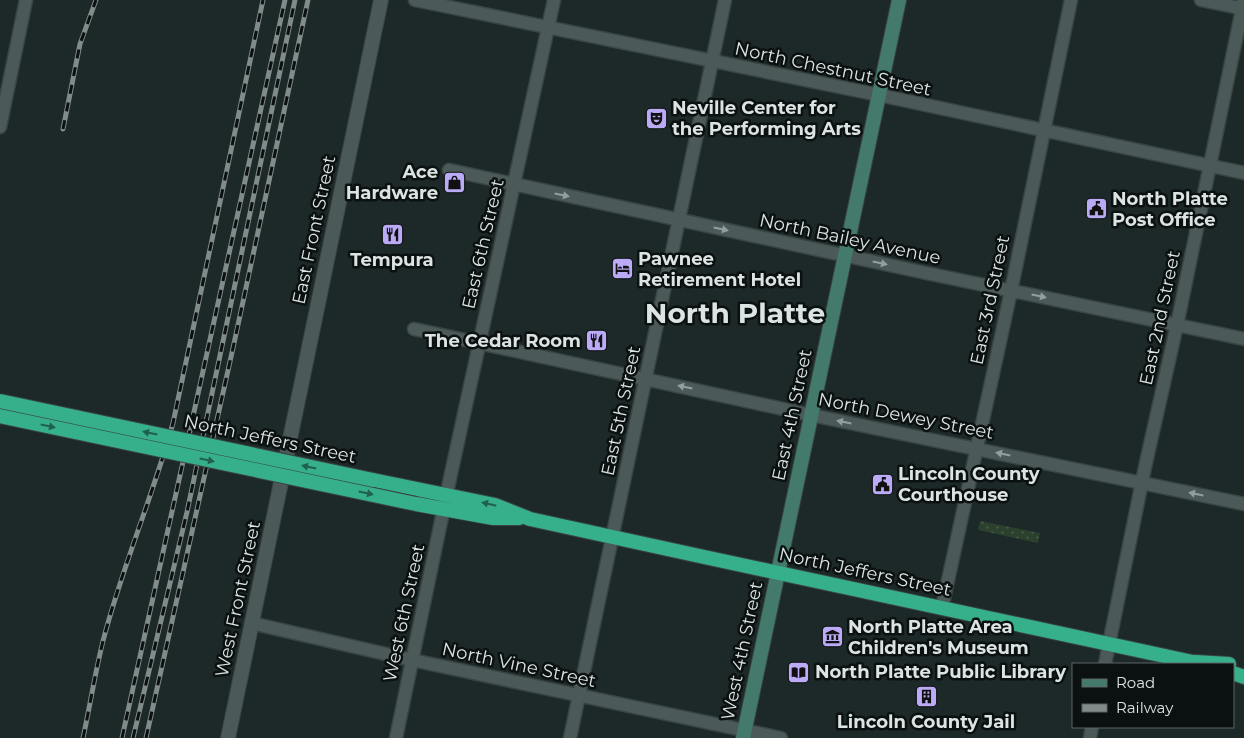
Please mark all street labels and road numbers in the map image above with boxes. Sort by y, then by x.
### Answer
street label: North Chestnut Street [733,37,933,101]
street label: East Front Street [287,154,341,306]
street label: East 6th Street [457,177,509,311]
street label: North Bailey Avenue [757,209,943,269]
street label: East 3rd Street [966,233,1014,367]
street label: East 2nd Street [1135,249,1185,387]
street label: East 5th Street [597,344,645,478]
street label: East 4th Street [767,347,817,483]
street label: North Dewey Street [816,388,996,444]
street label: North Jeffers Street [182,410,358,468]
street label: West Front Street [211,519,265,679]
street label: West 6th Street [379,542,429,684]
street label: North Jeffers Street [777,543,953,601]
street label: West 4th Street [717,580,767,722]
street label: North Vine Street [440,638,598,692]

